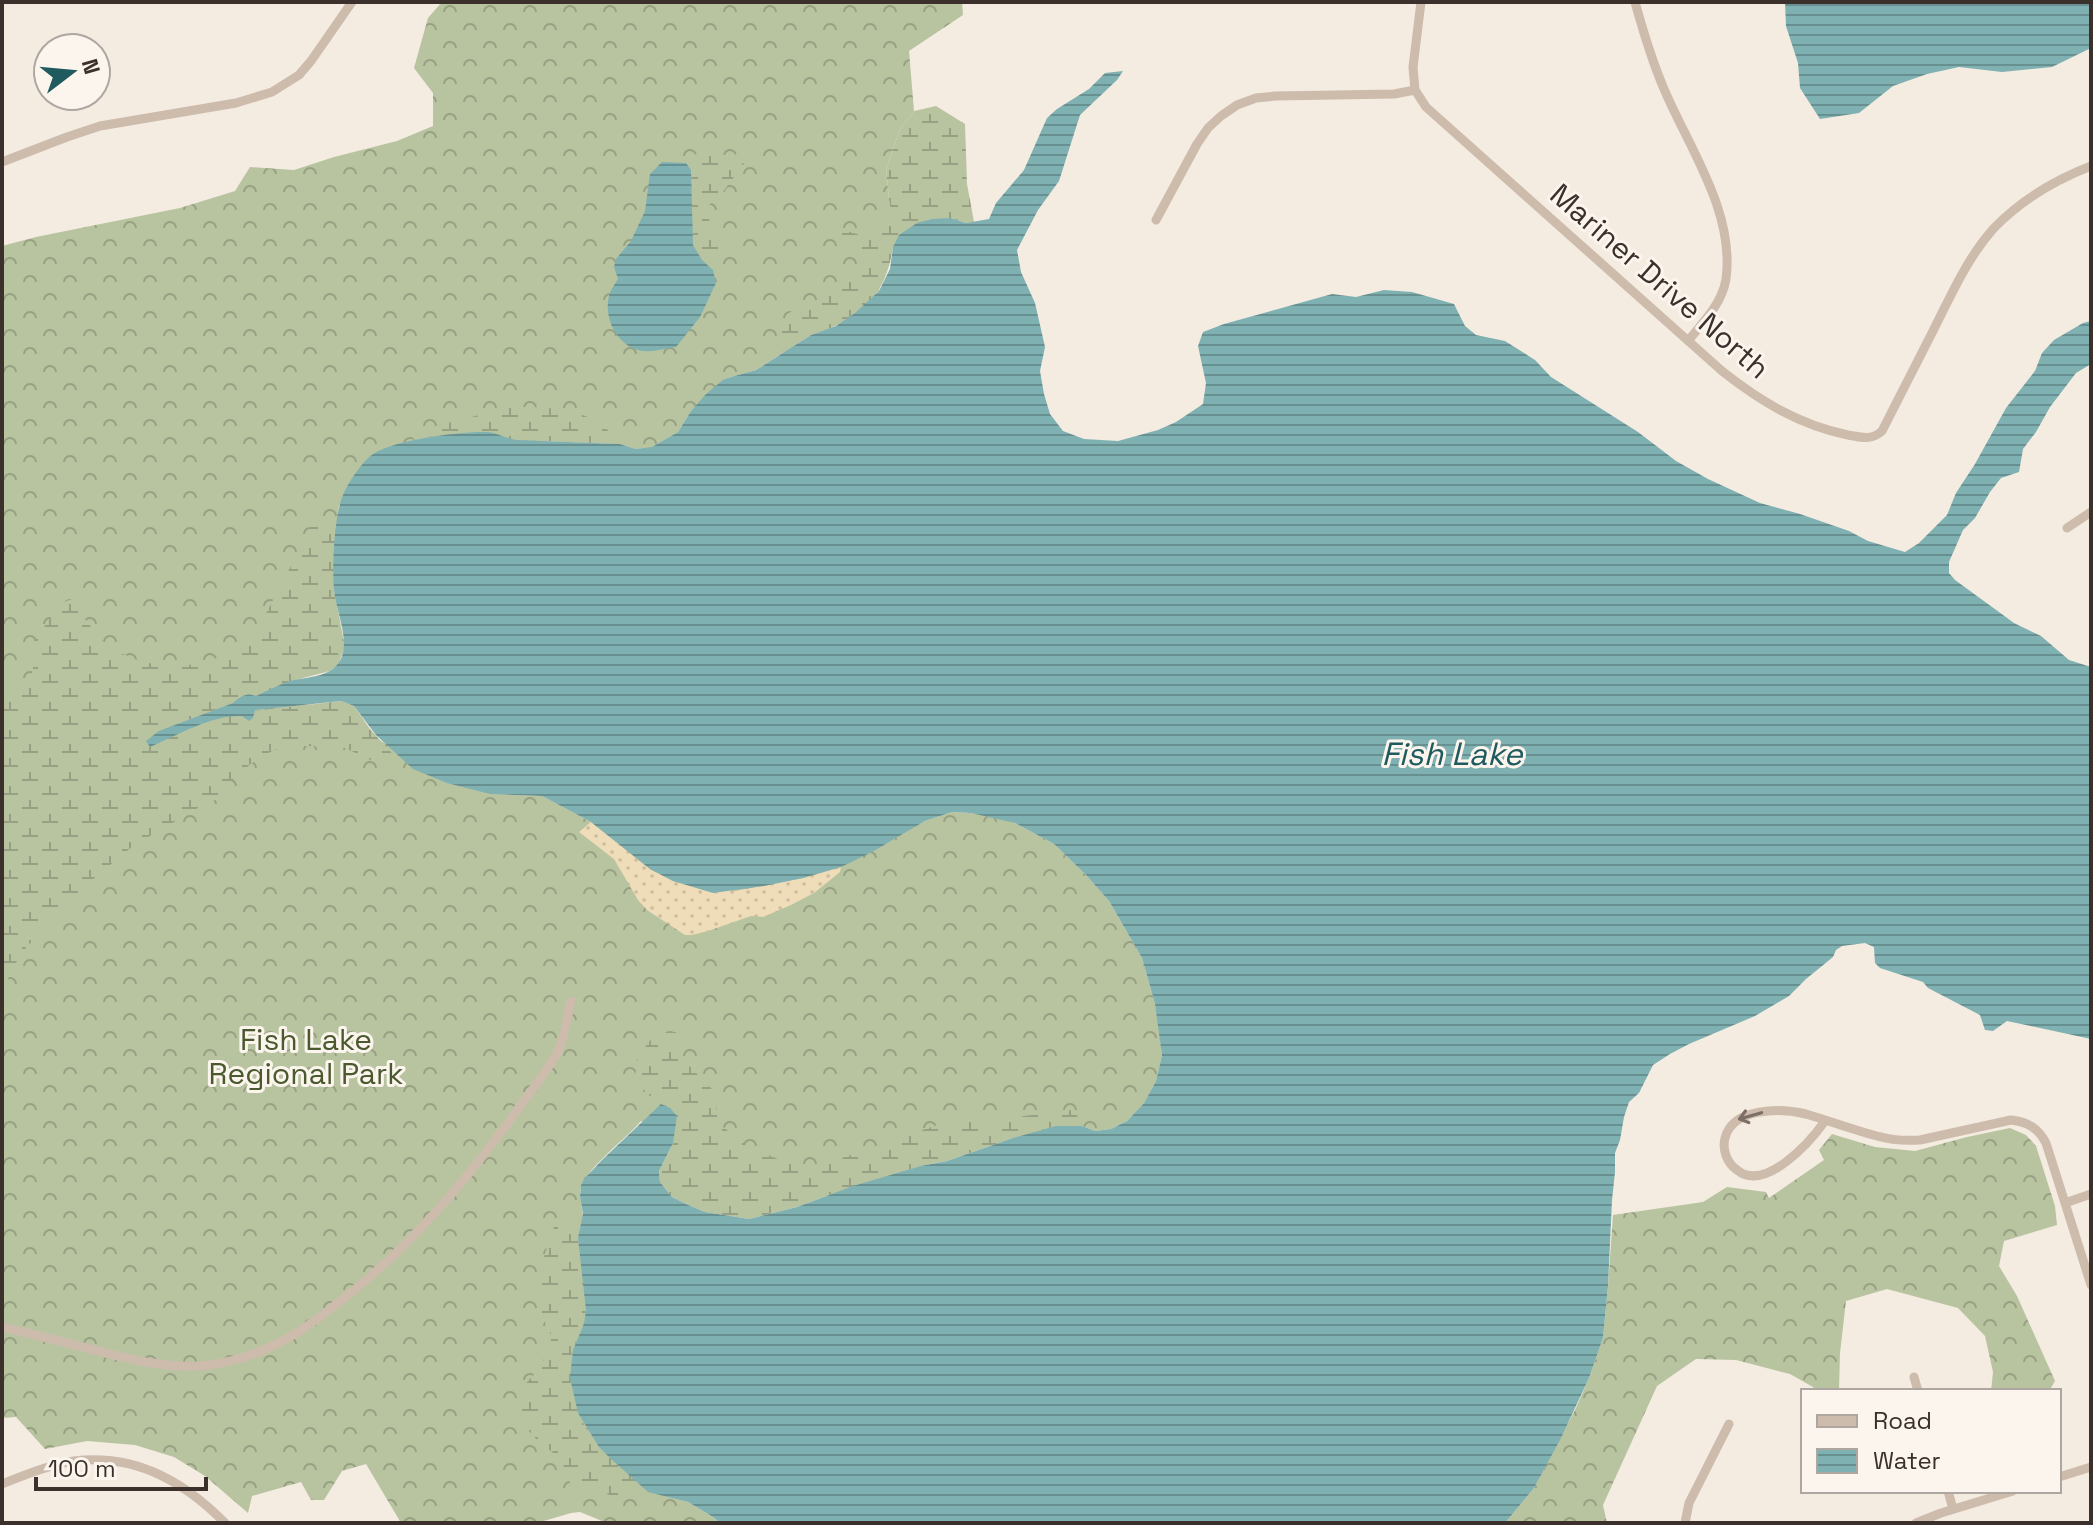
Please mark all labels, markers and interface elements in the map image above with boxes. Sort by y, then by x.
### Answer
north arrow [32,32,112,112]
text: N [76,56,107,77]
street label: Mariner Drive North [1542,175,1778,387]
water label: Fish Lake [1381,734,1524,774]
park label: Fish Lake Regional Park [209,1020,403,1093]
one-way arrow [1737,1110,1763,1125]
legend [1801,1389,2061,1493]
text: Road [1873,1405,1932,1436]
scale bar [36,1441,206,1491]
text: Water [1873,1445,1941,1476]
text: 100 m [48,1453,116,1484]

